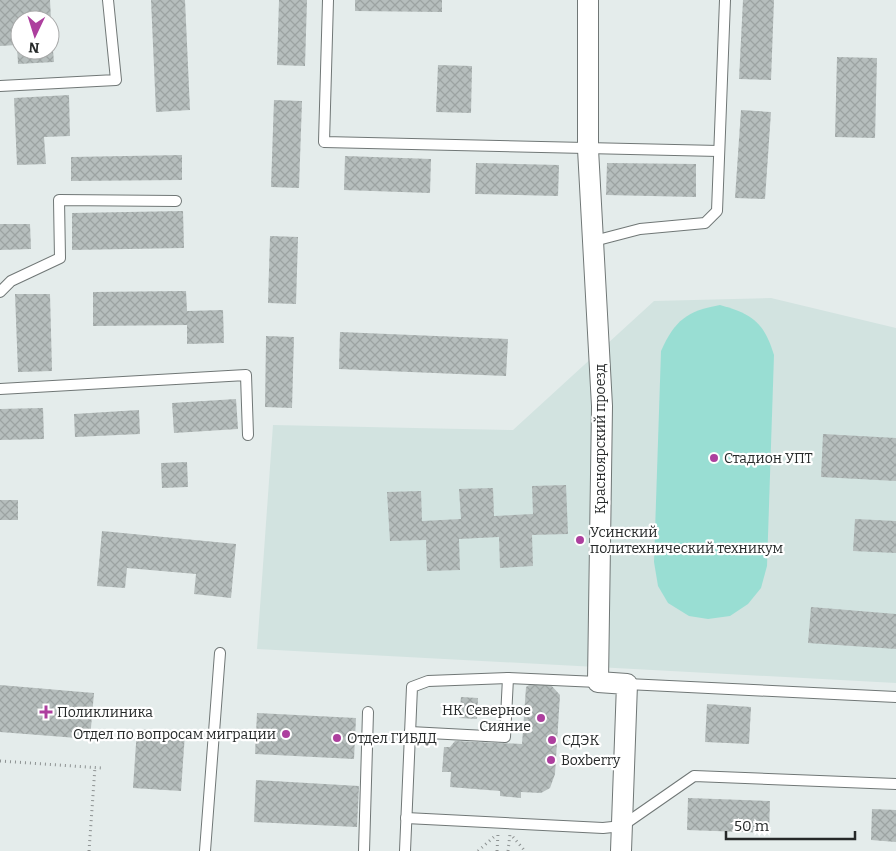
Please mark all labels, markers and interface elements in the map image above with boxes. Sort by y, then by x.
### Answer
north arrow [10,10,60,60]
text: N [28,39,40,56]
street label: Красноярский проезд [592,363,609,514]
place label: Стадион УПТ [724,450,813,467]
marker: Стадион УПТ [708,452,720,464]
place label: Усинский политехнический техникум [590,524,783,557]
marker: Усинский политехнический техникум [574,534,586,546]
place label: НК Северное Сияние [442,702,531,735]
place label: Поликлиника [57,704,153,721]
marker: Поликлиника [39,705,53,719]
marker: НК Северное Сияние [535,712,547,724]
place label: Отдел по вопросам миграции [73,726,276,743]
marker: Отдел по вопросам миграции [280,728,292,740]
place label: Отдел ГИБДД [347,730,437,747]
marker: Отдел ГИБДД [331,732,343,744]
place label: СДЭК [562,732,599,749]
marker: СДЭК [546,734,558,746]
place label: Boxberry [561,752,621,769]
marker: Boxberry [545,754,557,766]
scale bar [726,808,855,840]
text: 50 m [734,817,770,835]

